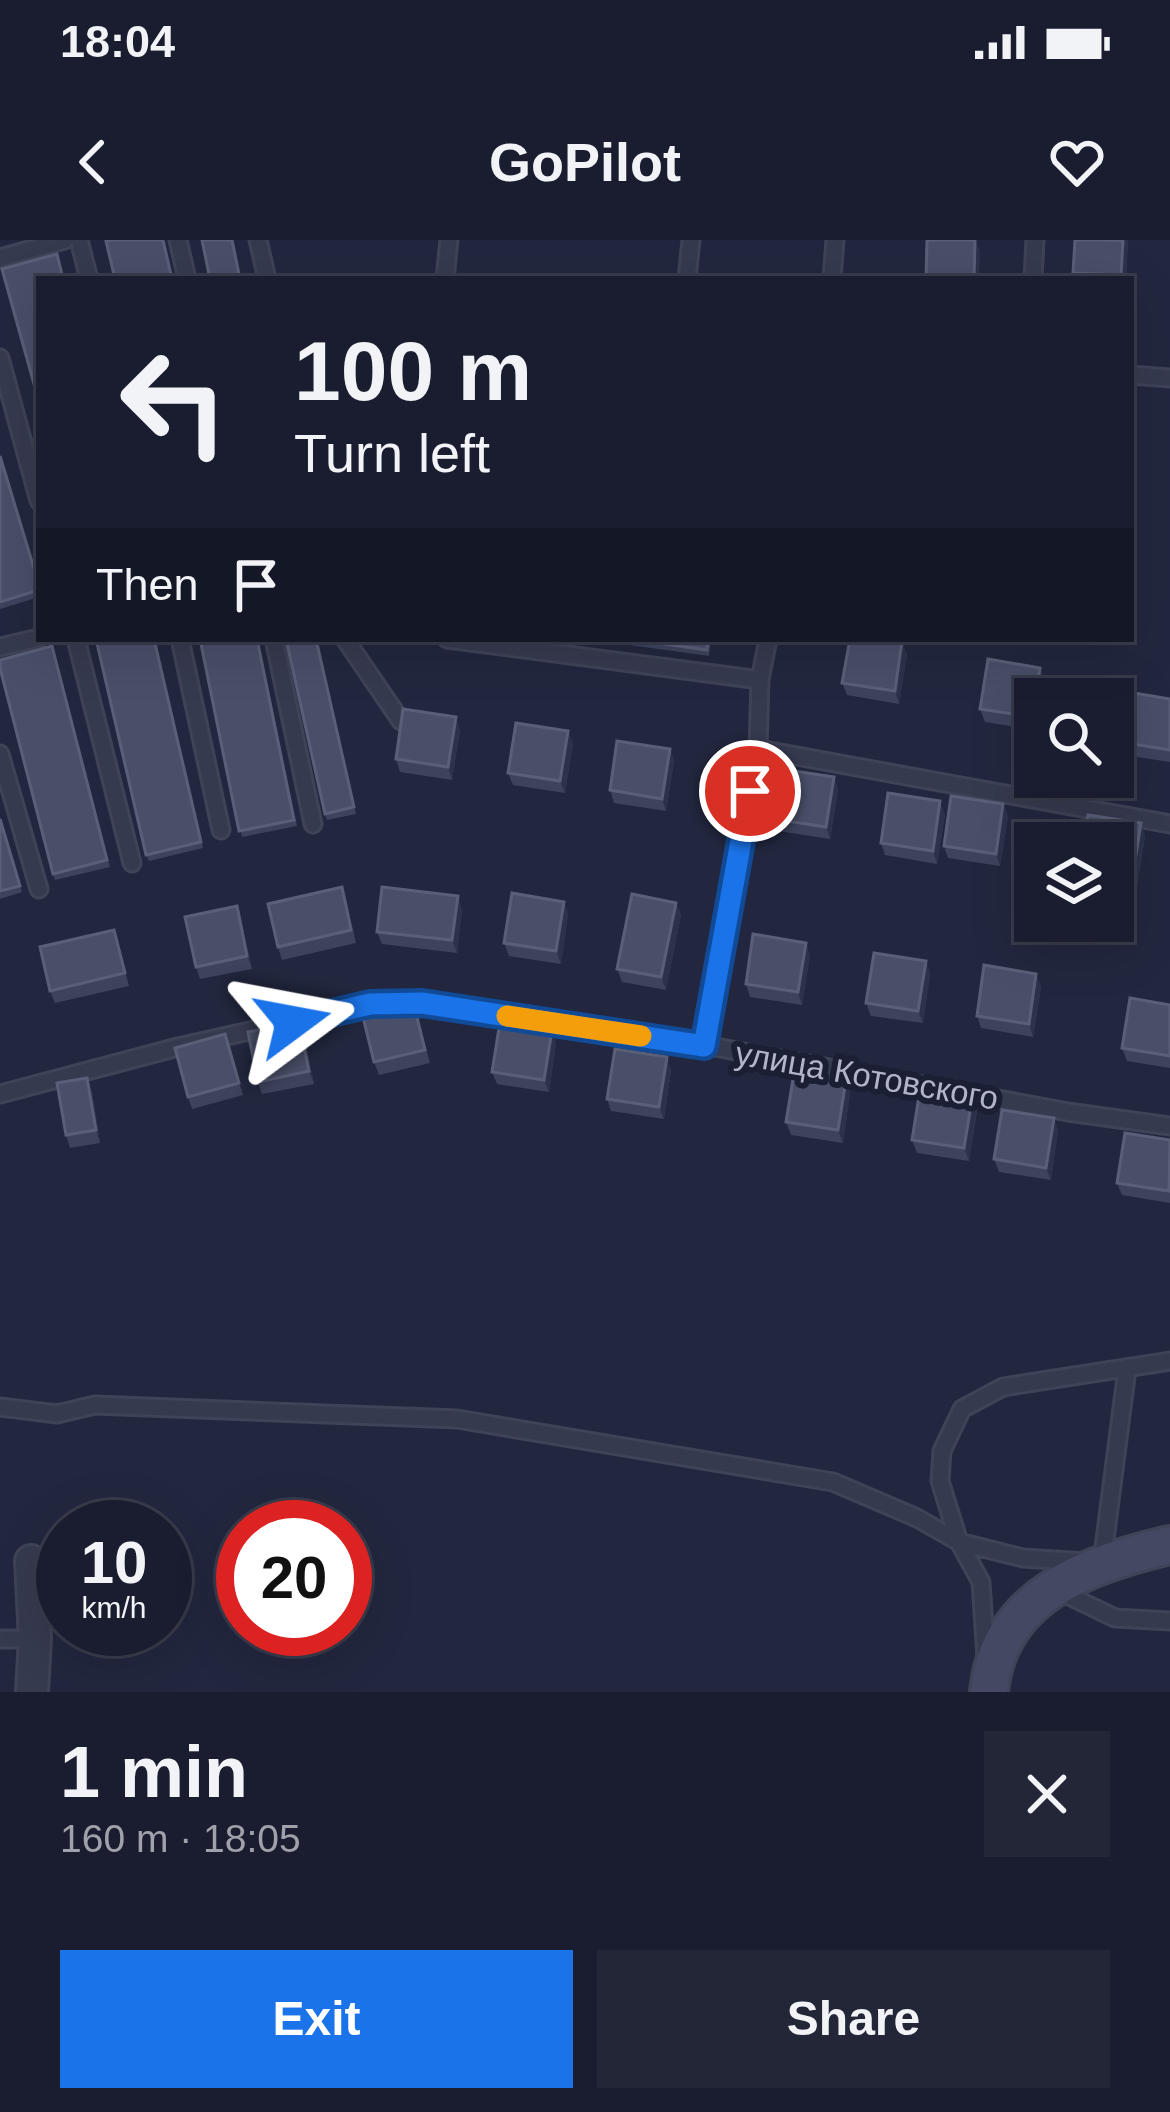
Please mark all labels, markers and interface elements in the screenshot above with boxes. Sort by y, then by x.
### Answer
text: 18:04 [60,16,175,67]
icon: back [60,129,126,195]
icon: heart [1044,129,1110,195]
text: GoPilot [489,132,681,192]
icon: left [96,324,252,480]
text: 100 m [294,324,532,418]
text: Turn left [294,423,490,483]
icon: arrive [223,552,289,618]
text: Then [96,559,199,610]
map controls [1014,678,1134,942]
button: search [1014,678,1134,798]
pin [699,740,801,842]
icon: arrive [717,758,783,824]
button: layers [1014,822,1134,942]
position arrow [230,959,356,1085]
street label: улица Котовского [733,1034,1001,1117]
speed limit sign: 20 [216,1500,372,1656]
text: 10 [81,1529,147,1596]
text: km/h [81,1591,147,1624]
button: close [984,1731,1110,1857]
text: 1 min [60,1732,248,1812]
text: 160 m · 18:05 [60,1817,301,1860]
button: Exit [60,1950,573,2088]
button: Share [597,1950,1110,2088]

